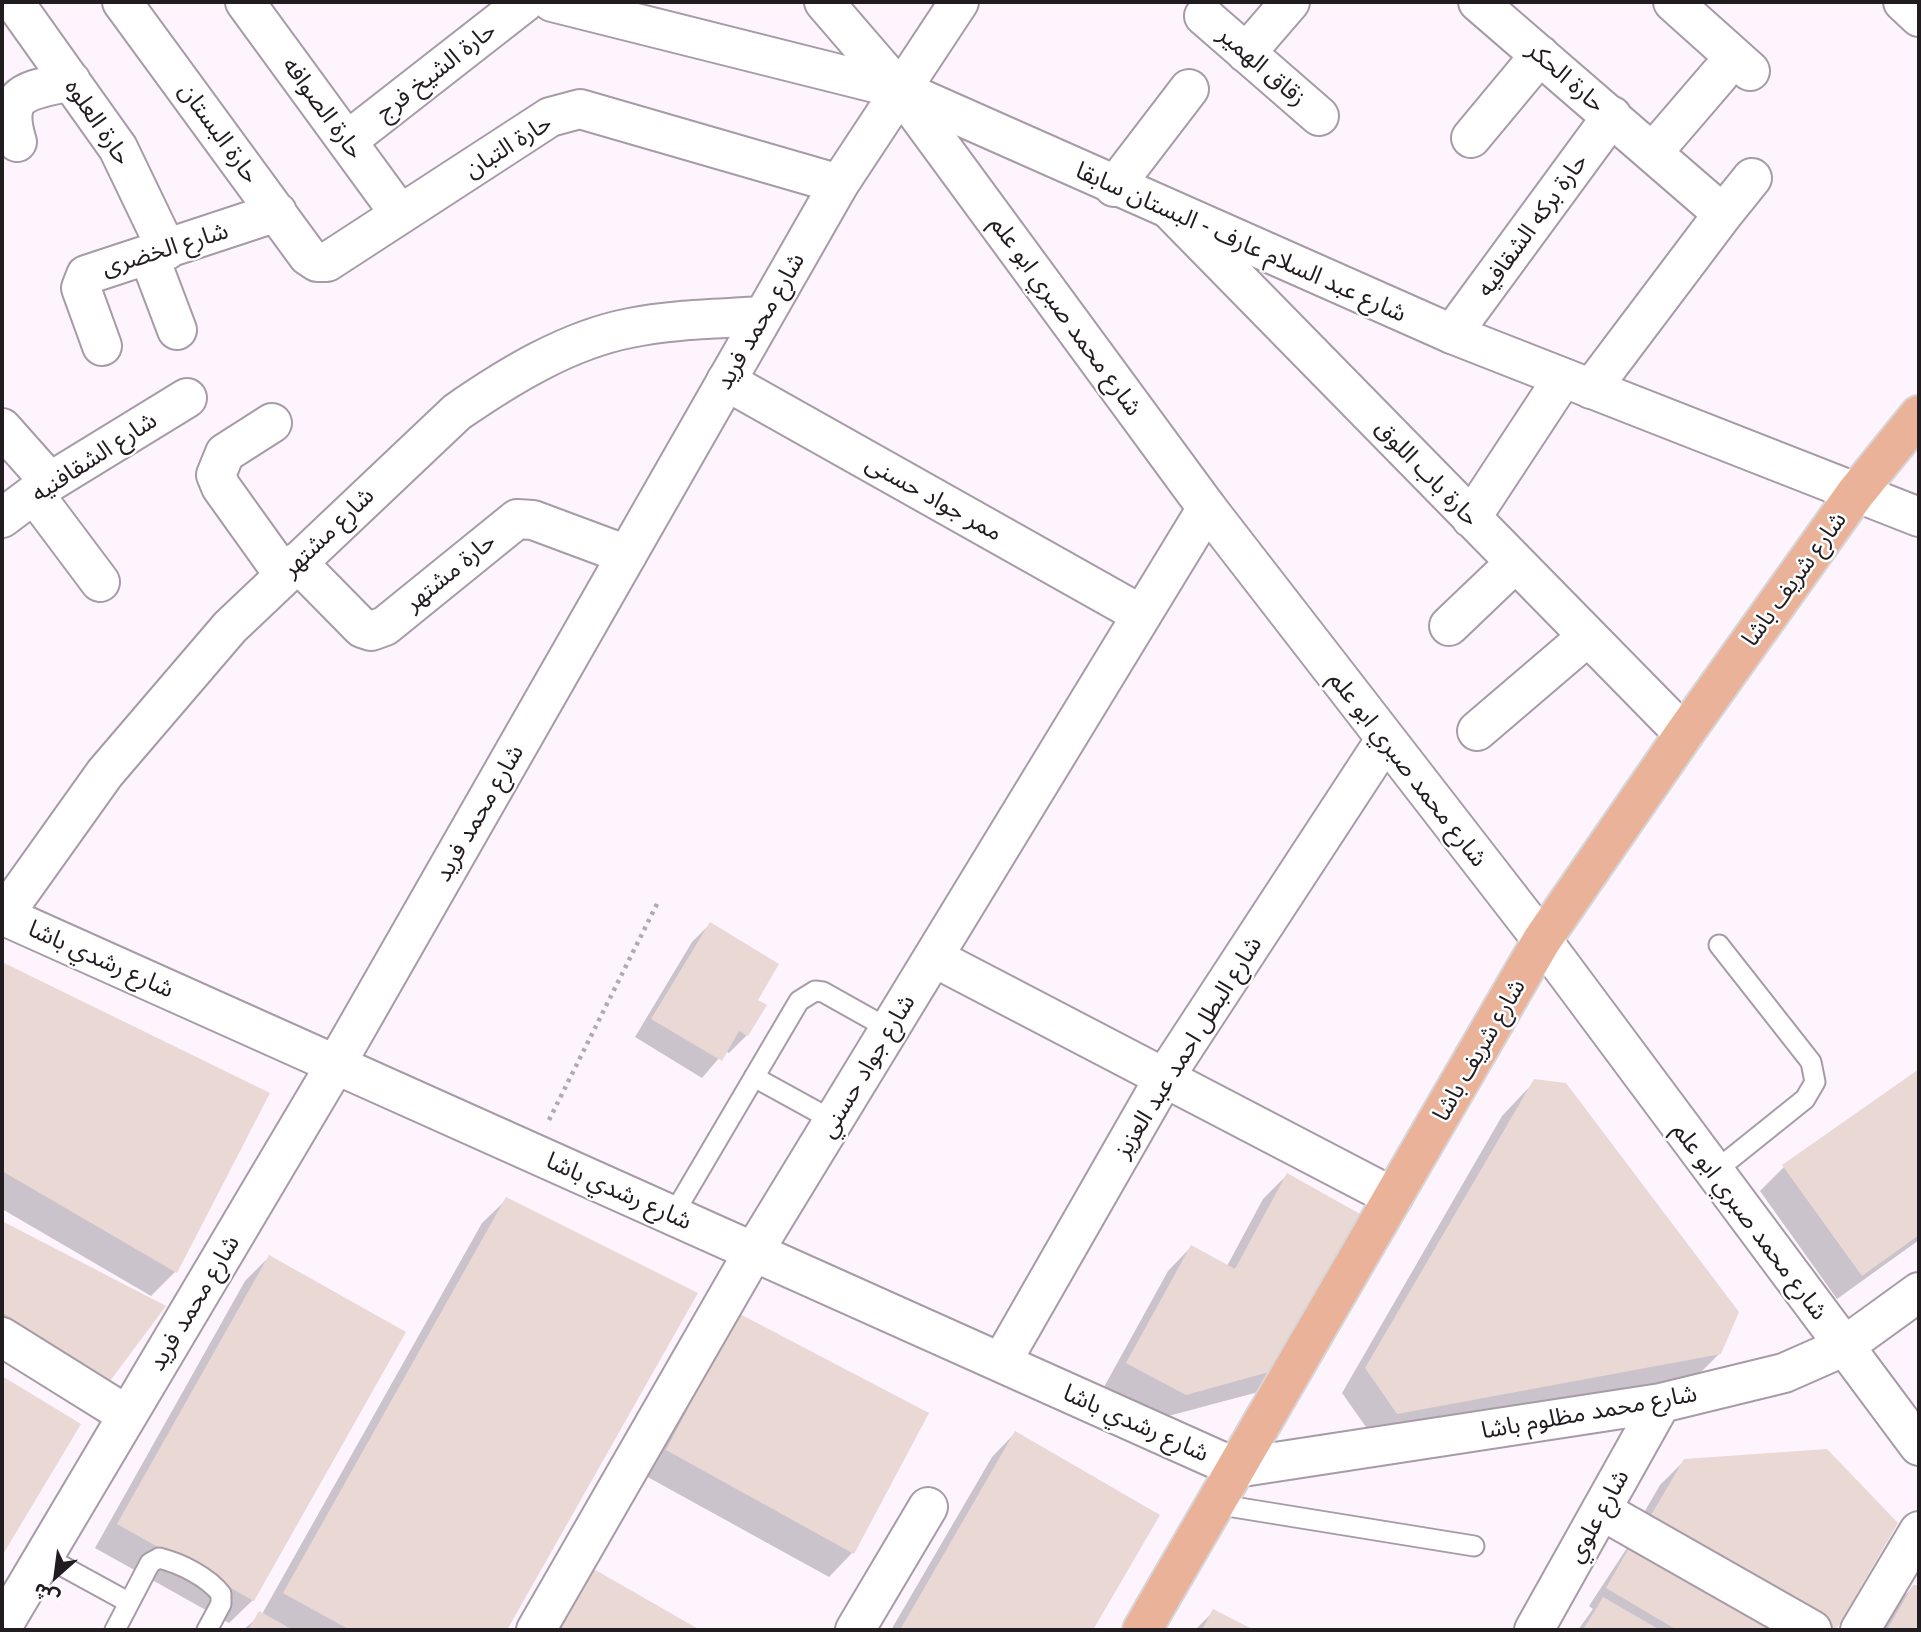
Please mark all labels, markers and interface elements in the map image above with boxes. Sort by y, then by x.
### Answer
street label: حارة الشيخ فرج [371,16,501,126]
street label: زقاق الهمير [1212,20,1312,112]
street label: حارة الحكر [1521,35,1611,119]
street label: حارة الصوافه [276,51,370,165]
street label: حارة العلوه [59,74,137,170]
street label: حارة البستان [173,77,265,189]
street label: حارة التبان [459,108,557,184]
street label: حارة بركه الشقافيه [1470,148,1594,302]
street label: شارع عبد السلام عارف - البستان سابقا [1071,156,1411,328]
street label: شارع محمد صبري ابو علم [984,211,1148,421]
street label: شارع الخضرى [98,216,232,282]
street label: شارع محمد فريد [709,248,811,394]
street label: شارع الشقافنيه [26,406,162,508]
street label: حارة باب اللوق [1369,414,1485,532]
street label: ممر جواد حسنى [861,449,1007,547]
street label: شارع مشتهر [276,481,380,583]
street label: شارع شريف باشا [1735,506,1853,652]
street label: حارة مشتهر [399,527,501,617]
street label: شارع محمد صبري ابو علم [1323,666,1493,872]
street label: شارع محمد فريد [428,740,530,886]
street label: شارع رشدي باشا [24,914,178,1004]
street label: شارع البطل احمد عبد العزيز [1108,931,1268,1163]
street label: شارع شريف باشا [1427,974,1531,1126]
street label: شارع جواد حسني [813,989,921,1143]
street label: شارع محمد صبري ابو علم [1666,1117,1834,1325]
street label: شارع رشدي باشا [542,1146,696,1236]
street label: شارع محمد فريد [142,1230,246,1376]
street label: شارع رشدي باشا [1059,1378,1213,1468]
street label: شارع محمد مظلوم باشا [1479,1379,1699,1445]
street label: شارع علوي [1561,1465,1635,1567]
north arrow [21,1541,91,1611]
text: ش [29,1579,63,1611]

